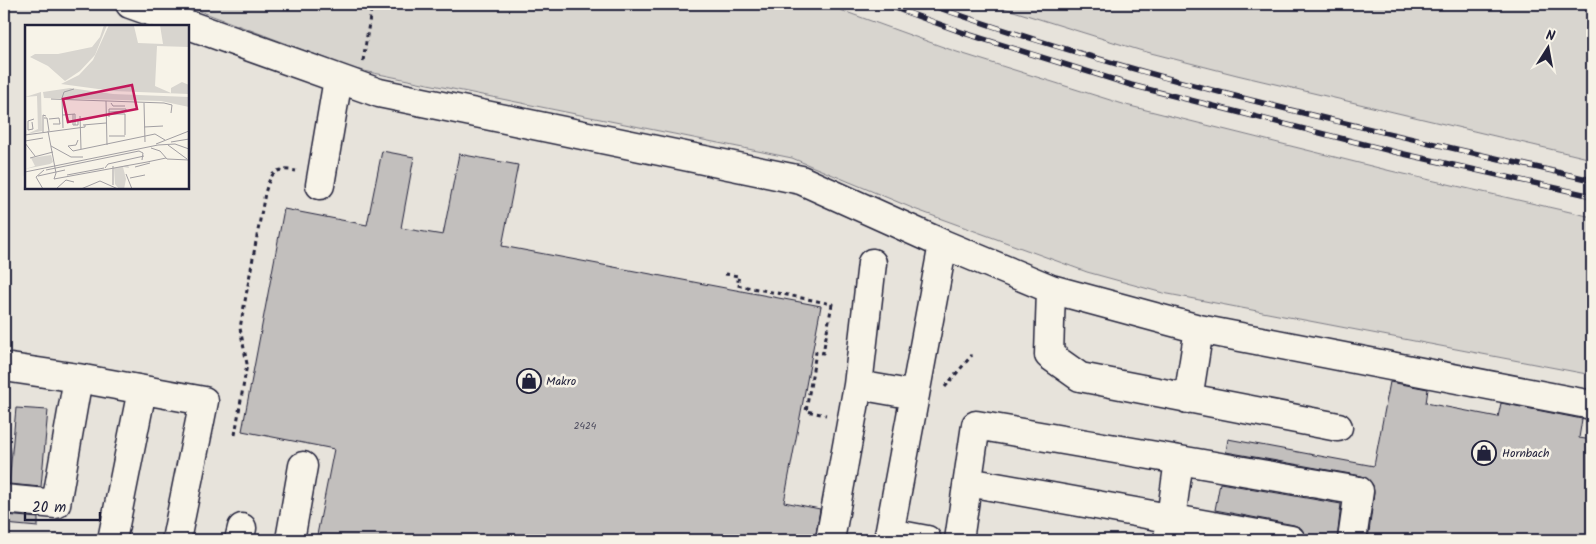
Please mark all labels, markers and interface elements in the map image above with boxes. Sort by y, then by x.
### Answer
north arrow [1524,22,1574,72]
inset map [25,25,189,189]
text: N [1544,25,1557,48]
shop icon: Makro [516,368,542,394]
place label: Makro [546,372,576,391]
house number: 2424 [574,418,597,434]
shop icon: Hornbach [1471,440,1497,466]
place label: Hornbach [1502,444,1550,463]
scale bar [25,489,100,521]
text: 20 m [32,496,66,520]

